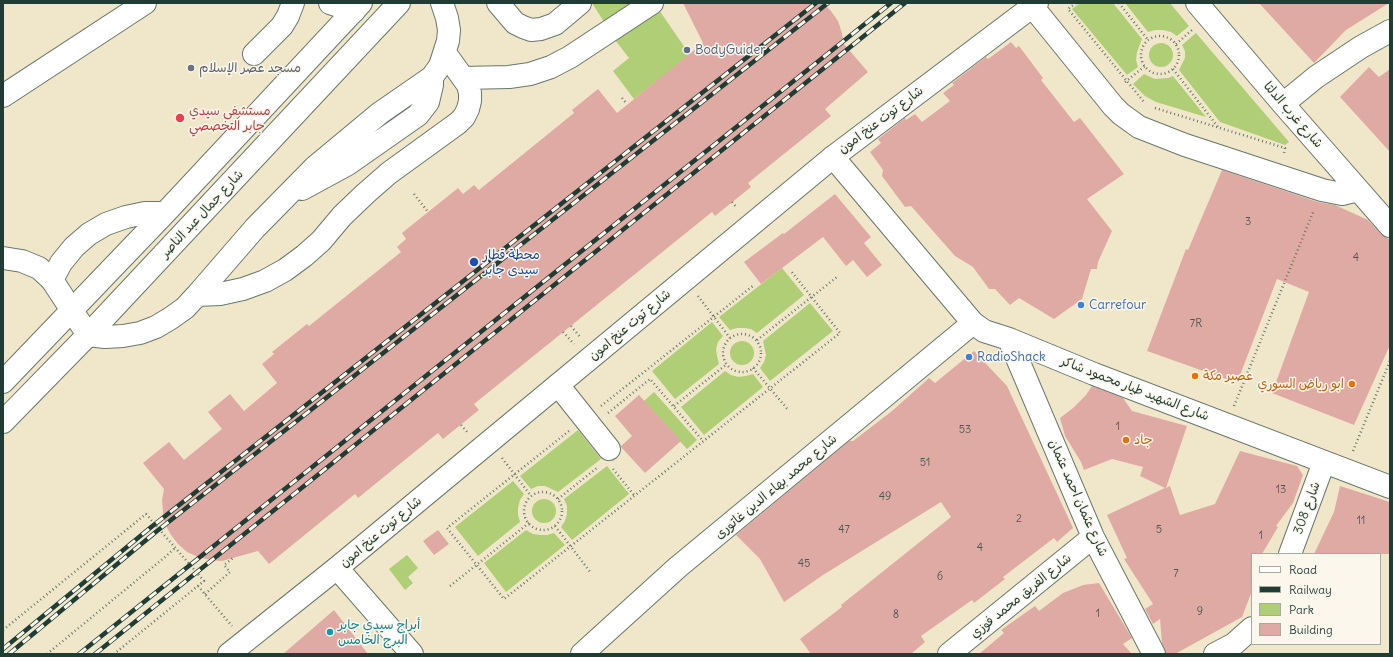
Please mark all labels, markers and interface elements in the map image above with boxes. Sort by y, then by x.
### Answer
place label: BodyGuider [695,42,766,58]
marker: BodyGuider [682,45,692,55]
place label: مسجد عصر الإسلام [199,60,301,76]
marker: مسجد عصر الإسلام [186,63,196,73]
street label: شارع غرب الدلتا [1260,79,1326,151]
street label: شارع توت عنخ امون [835,83,927,157]
place label: مستشفى سيدي جابر التخصصي [189,103,271,134]
marker: مستشفى سيدي جابر التخصصي [174,112,186,124]
street label: شارع جمال عبد الناصر [157,167,247,261]
house number: 3 [1245,215,1251,229]
place label: محطة قطار سيدى جابر [483,247,540,278]
house number: 4 [1353,251,1359,265]
marker: محطة قطار سيدى جابر [468,256,480,268]
street label: شارع توت عنخ امون [586,286,674,364]
place label: Carrefour [1089,297,1146,313]
marker: Carrefour [1076,300,1086,310]
house number: 7R [1190,317,1202,331]
place label: RadioShack [977,349,1046,365]
marker: RadioShack [964,352,974,362]
street label: شارع الشهيد طيار محمود شاكر [1059,354,1211,424]
place label: عصير مكة [1203,368,1253,384]
marker: عصير مكة [1190,371,1200,381]
place label: ابو رياض السوري [1258,376,1344,392]
marker: ابو رياض السوري [1347,379,1357,389]
house number: 1 [1116,420,1120,434]
house number: 53 [959,423,971,437]
street label: شارع محمد بهاء الدين غاتورى [712,431,840,543]
place label: جاد [1134,432,1153,448]
marker: جاد [1121,435,1131,445]
street label: شارع عثمان احمد عثمان [1045,437,1111,559]
house number: 51 [920,456,930,470]
street label: شارع 308 [1290,480,1324,536]
house number: 13 [1276,483,1286,497]
house number: 49 [879,490,891,504]
street label: شارع توت عنخ امون [337,493,425,571]
house number: 2 [1016,512,1022,526]
house number: 11 [1357,514,1365,528]
house number: 47 [838,523,850,537]
house number: 5 [1156,523,1162,537]
house number: 1 [1259,529,1263,543]
house number: 4 [977,541,983,555]
street label: شارع الفريق محمد فوزي [967,550,1075,642]
legend [1251,553,1381,645]
house number: 45 [798,557,810,571]
text: Road [1289,562,1317,577]
house number: 7 [1173,567,1179,581]
house number: 6 [937,570,943,584]
text: Railway [1289,582,1332,597]
text: Park [1289,602,1314,617]
house number: 9 [1197,605,1203,619]
house number: 1 [1096,607,1100,621]
house number: 8 [893,608,899,622]
place label: أبراج سيدي جابر البرج الخامس [338,617,420,648]
text: Building [1289,622,1333,637]
marker: أبراج سيدي جابر البرج الخامس [325,627,335,637]

